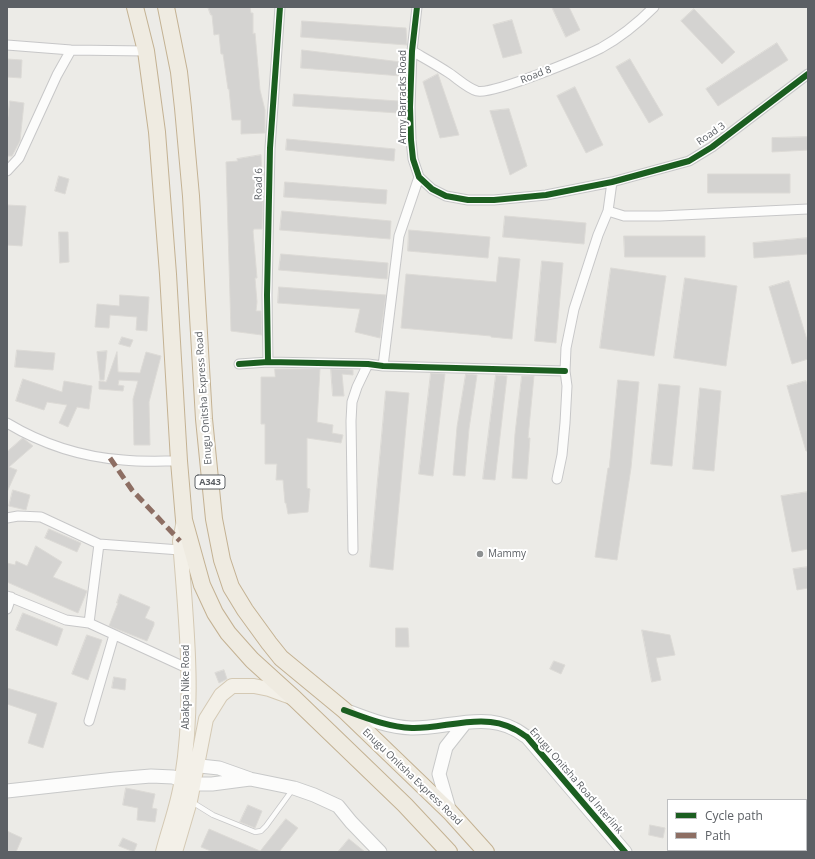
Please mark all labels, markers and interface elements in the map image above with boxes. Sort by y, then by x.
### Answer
street label: Army Barracks Road [397,50,409,144]
street label: Road 8 [519,64,553,86]
street label: Road 3 [694,120,728,148]
street label: Road 6 [253,168,265,200]
street label: Enugu Onitsha Express Road [193,331,215,465]
road number: A343 [195,475,225,489]
place label: Mammy [488,548,526,560]
marker: Mammy [475,549,485,559]
street label: Abakpa Nike Road [180,645,192,729]
street label: Enugu Onitsha Express Road [360,726,464,828]
street label: Enugu Onitsha Road Interlink [527,726,625,836]
legend [667,799,807,851]
text: Cycle path [705,807,763,824]
text: Path [705,827,731,844]

